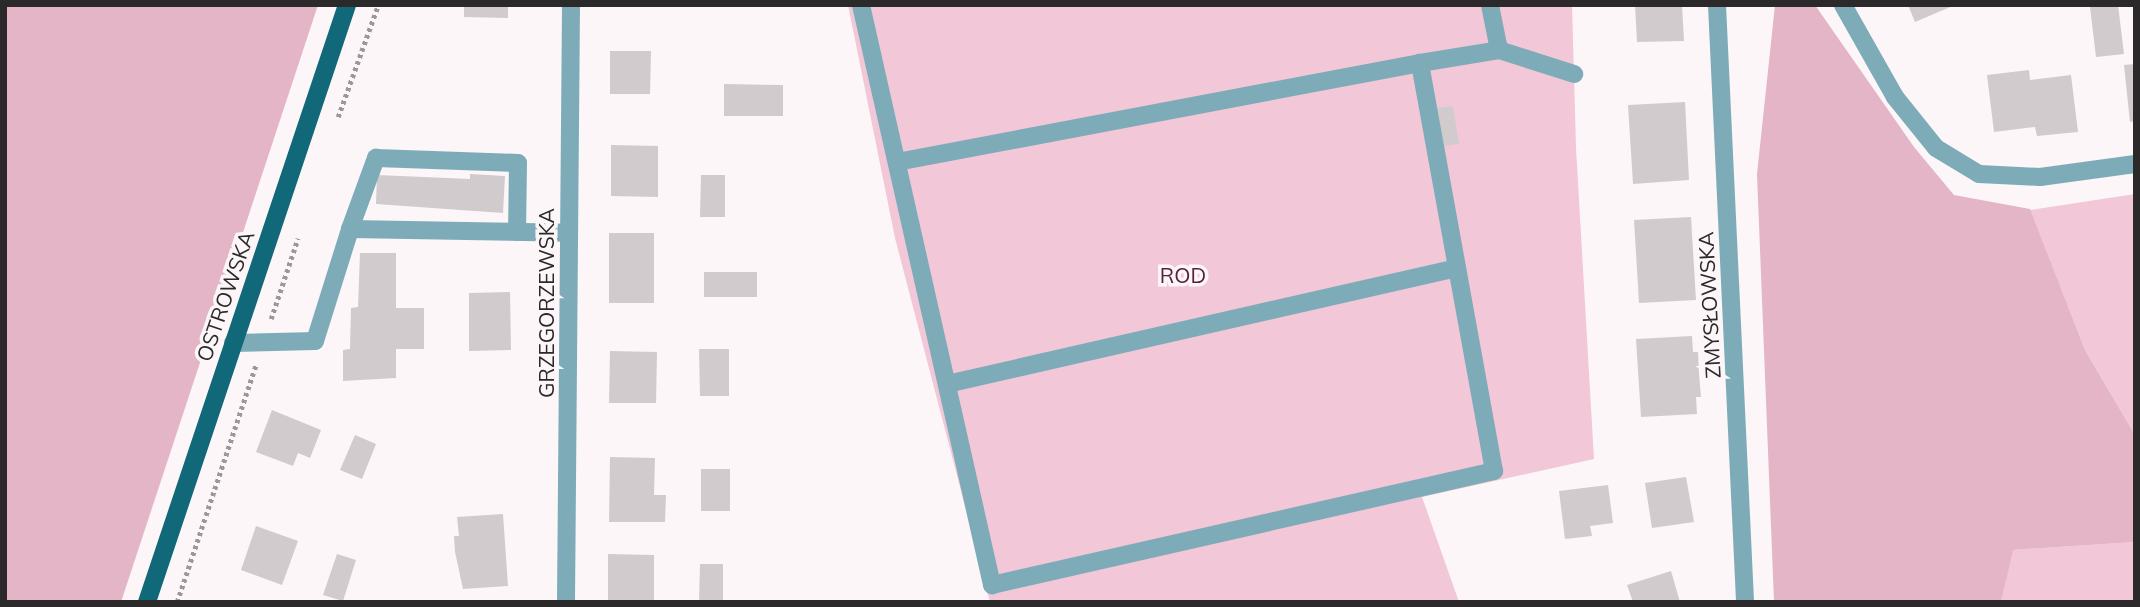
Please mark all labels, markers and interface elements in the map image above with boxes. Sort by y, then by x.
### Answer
street label: GRZEGORZEWSKA [533,208,559,398]
street label: OSTROWSKA [191,227,259,365]
street label: ZMYSŁOWSKA [1693,231,1725,379]
park label: ROD [1160,262,1206,288]

